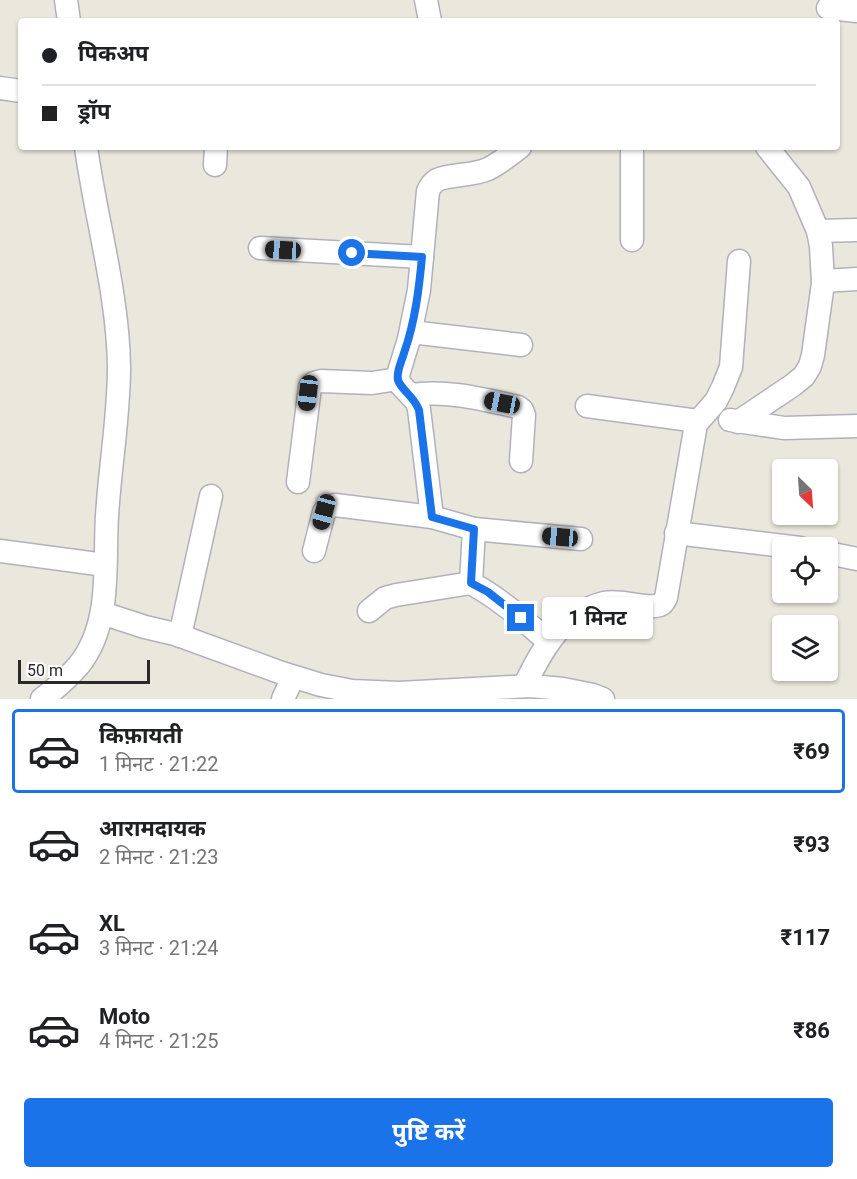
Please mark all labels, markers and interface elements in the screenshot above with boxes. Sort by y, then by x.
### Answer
text: पिकअप [78,41,149,66]
text: ड्रॉप [78,99,111,124]
route start [338,239,365,266]
car [265,240,301,260]
car [297,374,319,412]
car [483,391,521,415]
north arrow [772,459,838,525]
map controls [772,459,838,681]
car [311,492,337,532]
car [541,526,579,548]
button: locate [772,537,838,603]
callout: 1 मिनट [542,597,653,639]
route end [507,604,534,631]
text: 1 मिनट [568,606,627,630]
button: layers [772,615,838,681]
scale bar [18,657,150,684]
text: 50 m [27,661,63,680]
text: किफ़ायती [99,723,183,748]
icon: car [27,724,81,778]
text: ₹69 [793,739,830,764]
text: 1 मिनट · 21:22 [99,752,218,776]
text: आरामदायक [99,816,206,841]
icon: car [27,817,81,871]
text: ₹93 [793,832,830,857]
text: 2 मिनट · 21:23 [99,845,218,869]
icon: car [27,910,81,964]
text: XL [99,911,125,936]
text: ₹117 [781,925,830,950]
text: 3 मिनट · 21:24 [99,936,218,960]
icon: car [27,1003,81,1057]
text: Moto [99,1004,150,1029]
text: ₹86 [793,1018,830,1043]
text: 4 मिनट · 21:25 [99,1029,218,1053]
button: पुष्टि करें [24,1098,833,1167]

